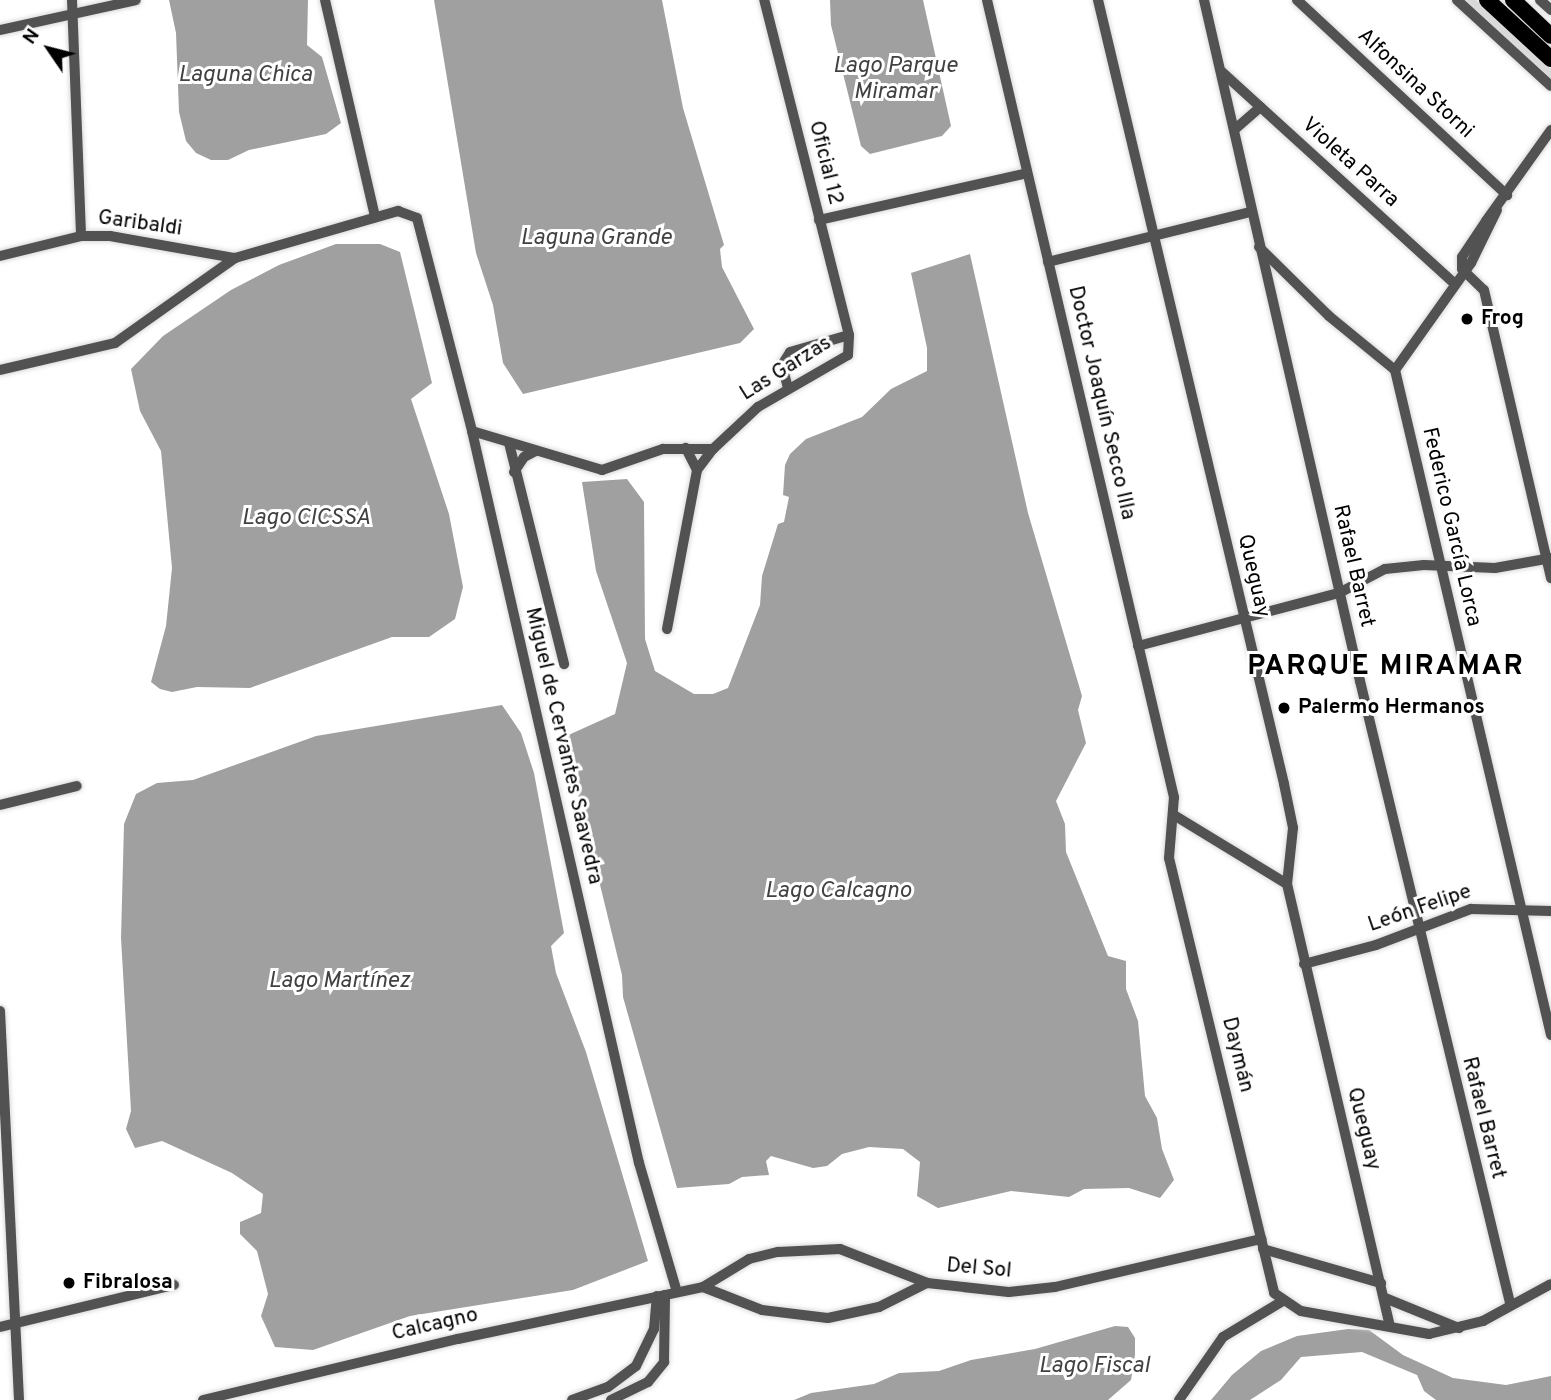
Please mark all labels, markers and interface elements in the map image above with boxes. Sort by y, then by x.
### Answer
north arrow [14,14,84,84]
text: N [18,24,46,49]
street label: Alfonsina Storni [1352,24,1478,144]
water label: Lago Parque Miramar [833,53,957,107]
water label: Laguna Chica [178,62,312,90]
street label: Violeta Parra [1296,113,1404,213]
street label: Oficial 12 [802,118,848,208]
street label: Garibaldi [96,206,184,242]
water label: Laguna Grande [520,225,672,253]
street label: Doctor Joaquín Secco Illa [1062,284,1140,522]
place label: Frog [1481,306,1524,332]
marker: Frog [1459,311,1475,327]
street label: Las Garzas [736,331,836,407]
street label: Federico García Lorca [1416,425,1486,629]
street label: Rafael Barret [1327,502,1379,630]
water label: Lago CICSSA [242,505,370,533]
street label: Queguay [1231,532,1275,620]
street label: Miguel de Cervantes Saavedra [519,605,607,887]
district label: PARQUE MIRAMAR [1249,650,1523,684]
place label: Palermo Hermanos [1298,695,1485,721]
marker: Palermo Hermanos [1276,700,1292,716]
water label: Lago Calcagno [765,878,911,906]
street label: León Felipe [1365,880,1475,938]
water label: Lago Martínez [268,968,410,996]
street label: Daymán [1215,1015,1259,1095]
street label: Rafael Barret [1456,1054,1510,1182]
street label: Queguay [1341,1085,1385,1173]
street label: Del Sol [945,1254,1013,1284]
place label: Fibralosa [83,1270,173,1296]
marker: Fibralosa [61,1275,77,1291]
street label: Calcagno [389,1303,481,1347]
water label: Lago Fiscal [1038,1353,1150,1381]

